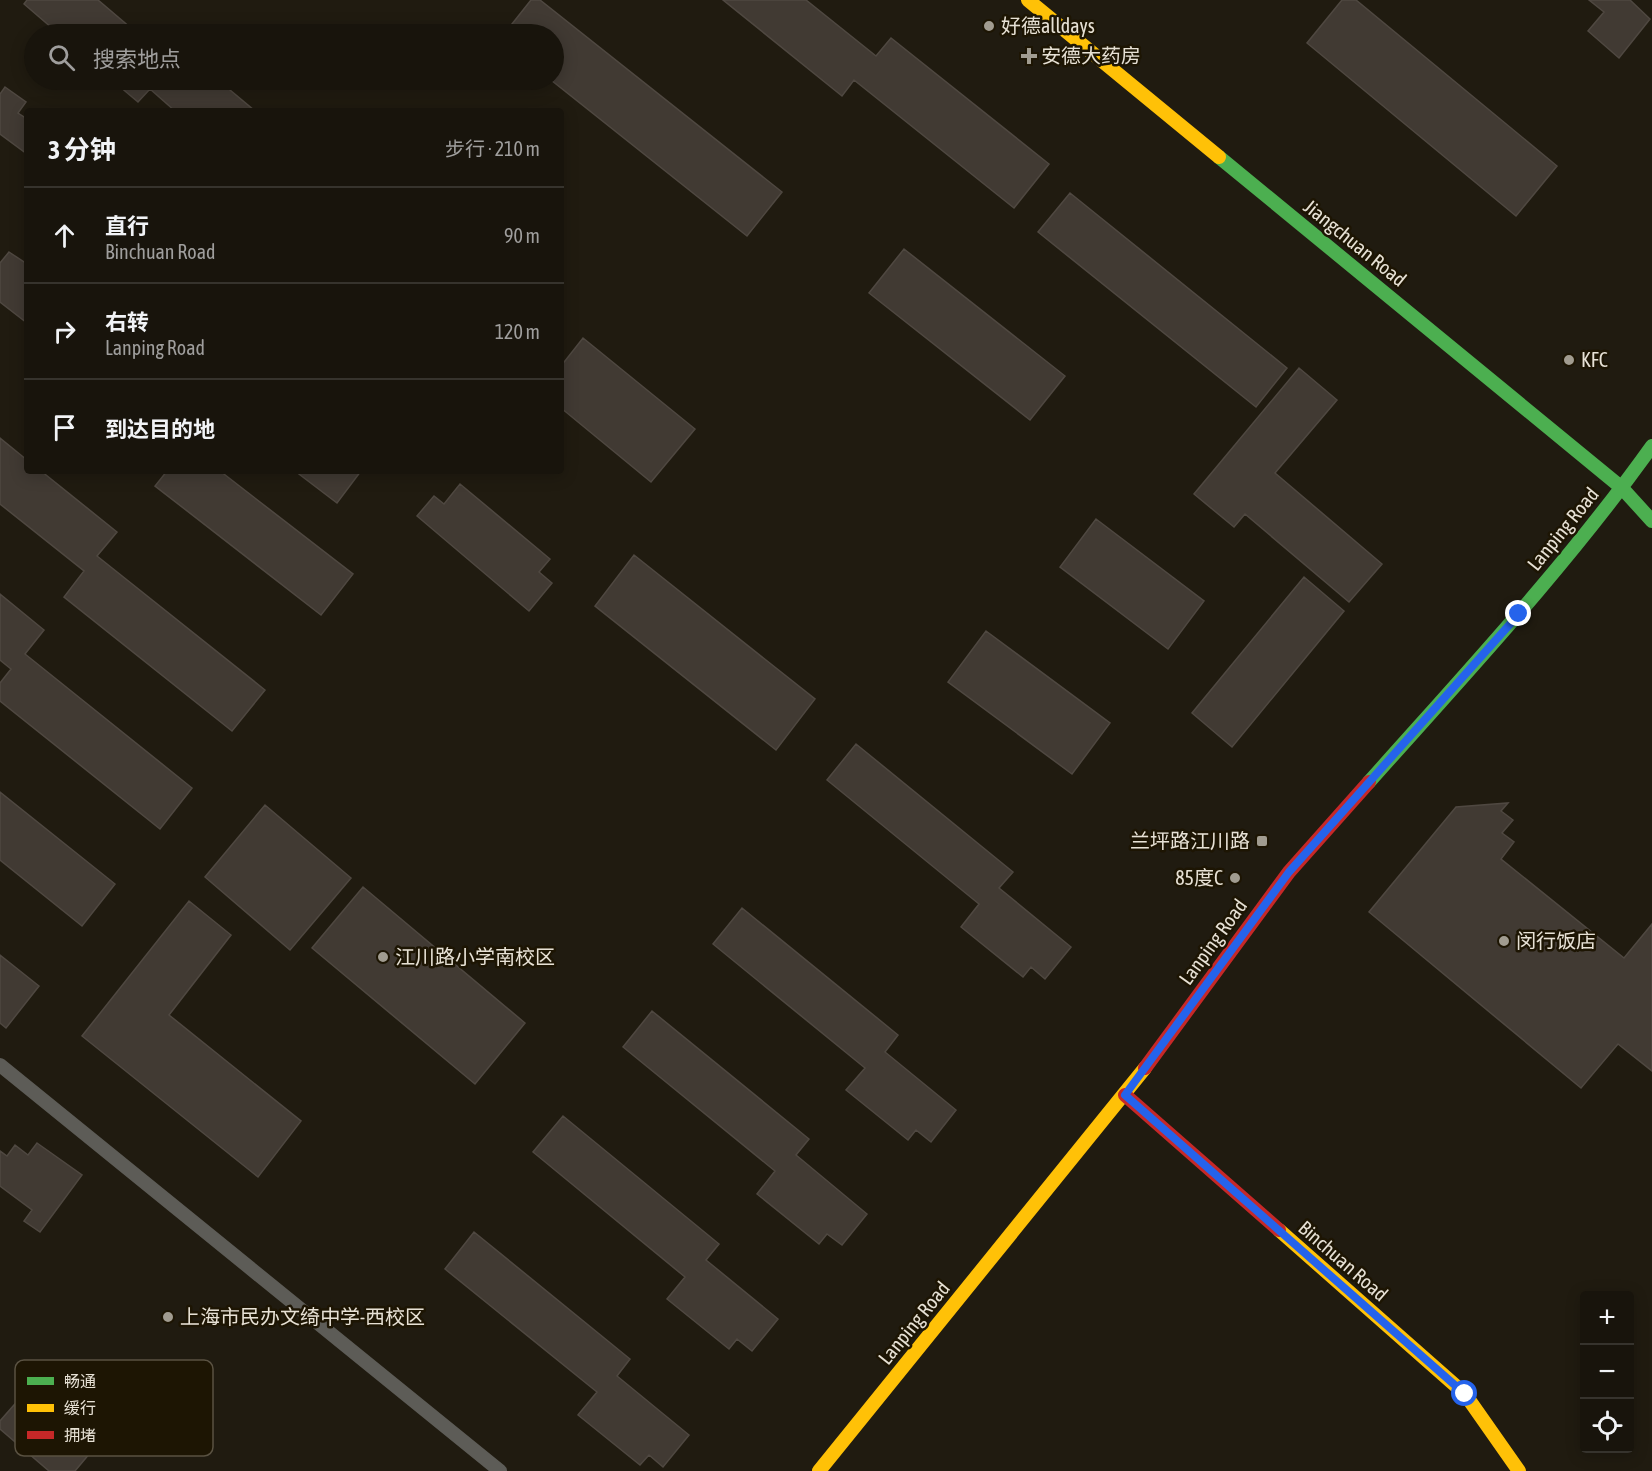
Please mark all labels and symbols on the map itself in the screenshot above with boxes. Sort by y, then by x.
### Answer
place label: 好德alldays [1001,14,1095,37]
marker: 好德alldays [982,19,996,33]
place label: 安德大药房 [1041,44,1141,67]
marker: 安德大药房 [1022,49,1036,63]
street label: Jiangchuan Road [1300,194,1411,291]
place label: KFC [1581,348,1608,371]
marker: KFC [1562,353,1576,367]
street label: Lanping Road [1522,483,1603,575]
route end [1505,600,1531,626]
place label: 兰坪路江川路 [1130,829,1250,852]
marker: 兰坪路江川路 [1255,834,1269,848]
place label: 85度C [1175,866,1223,889]
marker: 85度C [1228,871,1242,885]
street label: Lanping Road [1174,894,1251,989]
place label: 闵行饭店 [1516,929,1596,952]
marker: 闵行饭店 [1497,934,1511,948]
place label: 江川路小学南校区 [395,945,555,968]
marker: 江川路小学南校区 [376,950,390,964]
street label: Binchuan Road [1294,1216,1393,1306]
street label: Lanping Road [873,1277,954,1369]
place label: 上海市民办文绮中学-西校区 [180,1305,425,1328]
marker: 上海市民办文绮中学-西校区 [161,1310,175,1324]
legend [15,1360,213,1456]
text: 畅通 [64,1372,96,1390]
route start [1451,1380,1477,1406]
text: 缓行 [64,1399,96,1417]
text: 拥堵 [64,1426,96,1444]

